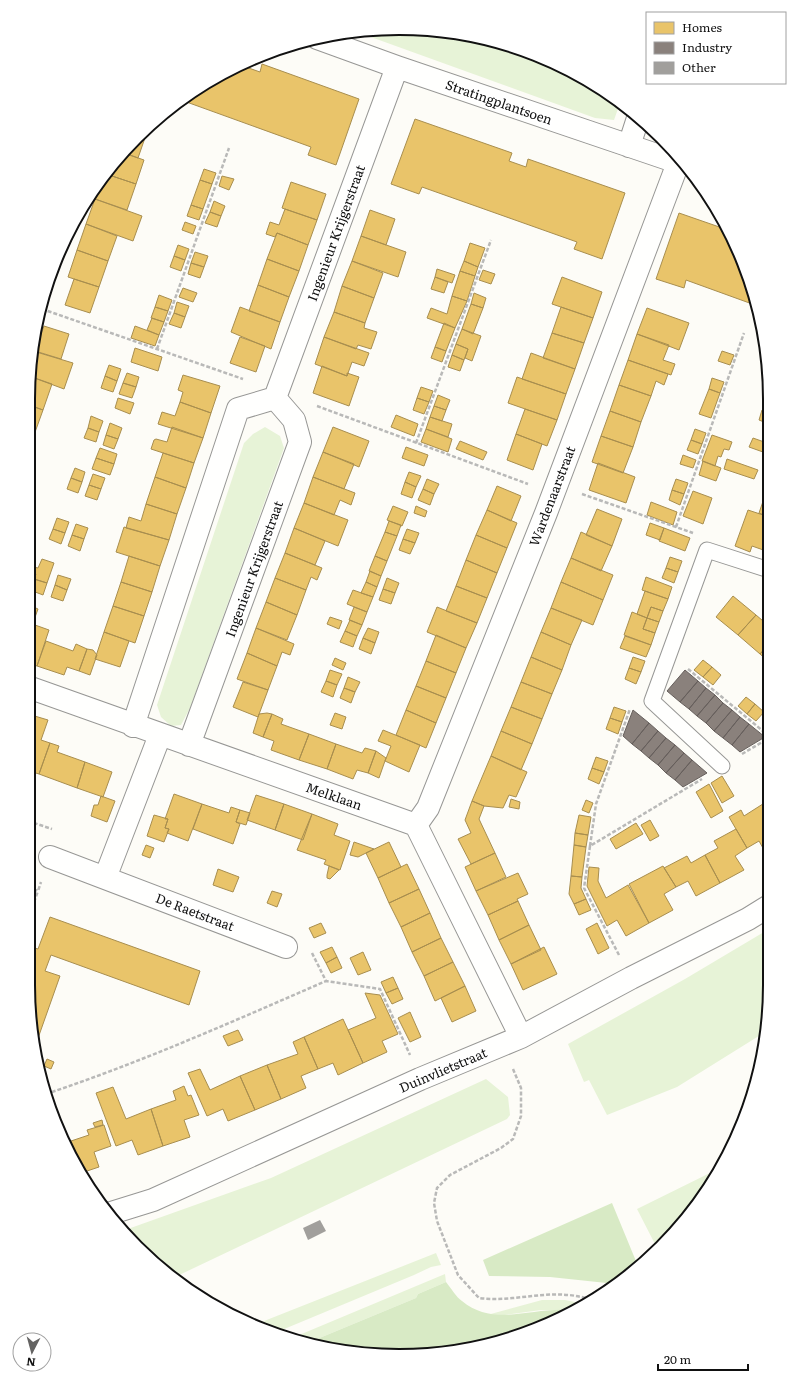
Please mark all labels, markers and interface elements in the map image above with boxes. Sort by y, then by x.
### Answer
legend [646,12,786,84]
text: Homes [682,18,722,36]
text: Industry [682,38,732,56]
text: Other [682,58,716,76]
street label: Stratingplantsoen [443,74,555,129]
street label: Ingenieur Krijgerstraat [302,161,369,304]
street label: Wardenaarstraat [524,442,580,549]
street label: Ingenieur Krijgerstraat [220,497,287,640]
street label: Melklaan [303,777,365,814]
street label: De Raetstraat [153,888,238,935]
street label: Duinvlietstraat [396,1042,490,1097]
north arrow [12,1332,52,1372]
scale bar [658,1346,748,1372]
text: 20 m [664,1350,691,1368]
text: N [25,1355,36,1371]

